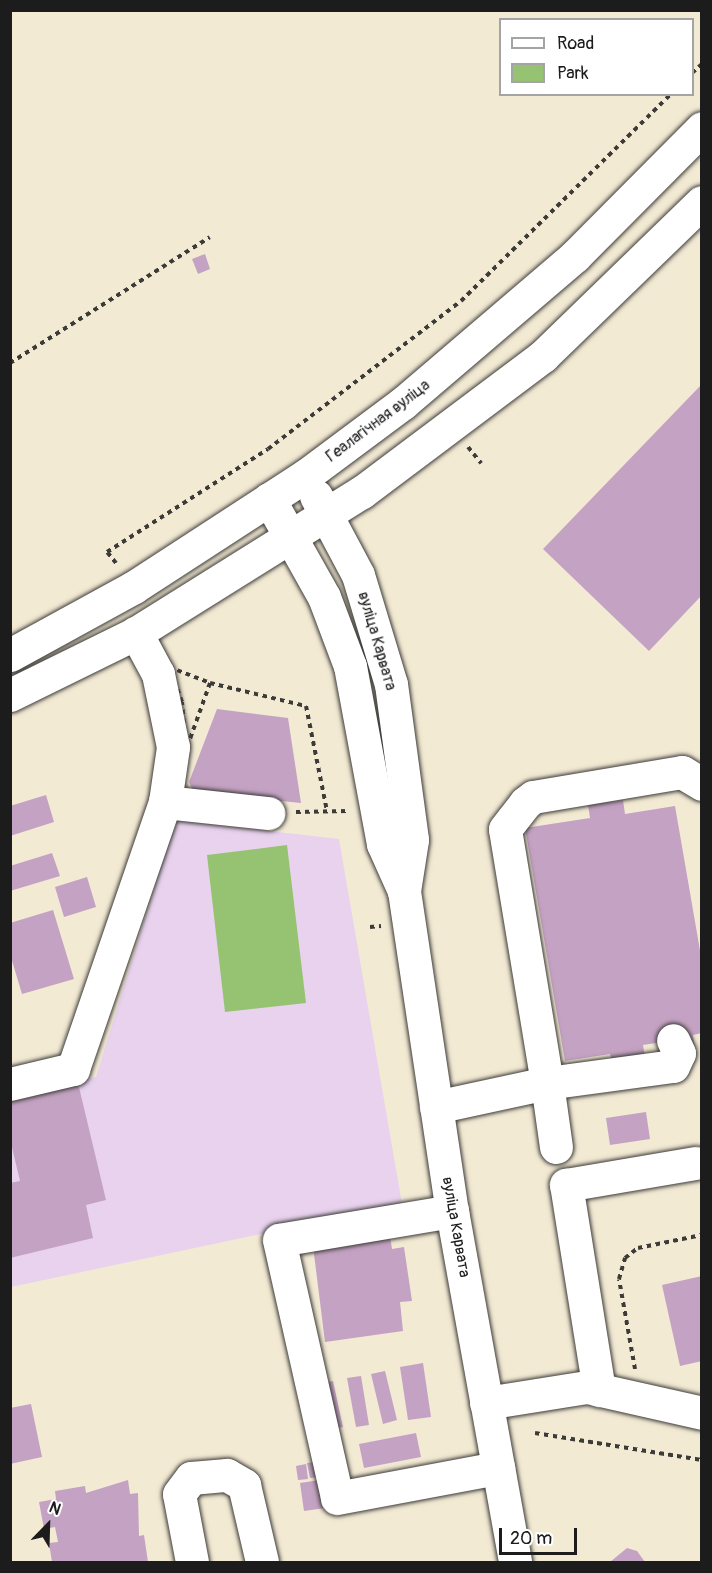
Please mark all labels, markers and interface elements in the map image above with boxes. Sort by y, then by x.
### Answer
legend [499,18,694,96]
text: Road [557,32,594,55]
text: Park [557,62,589,85]
street label: Геалагічная вуліца [322,376,434,466]
street label: вуліца Карвата [354,589,400,693]
street label: вуліца Карвата [438,1175,474,1279]
north arrow [18,1495,78,1555]
text: N [46,1497,64,1520]
scale bar [502,1516,580,1554]
text: 20 m [510,1527,552,1550]

